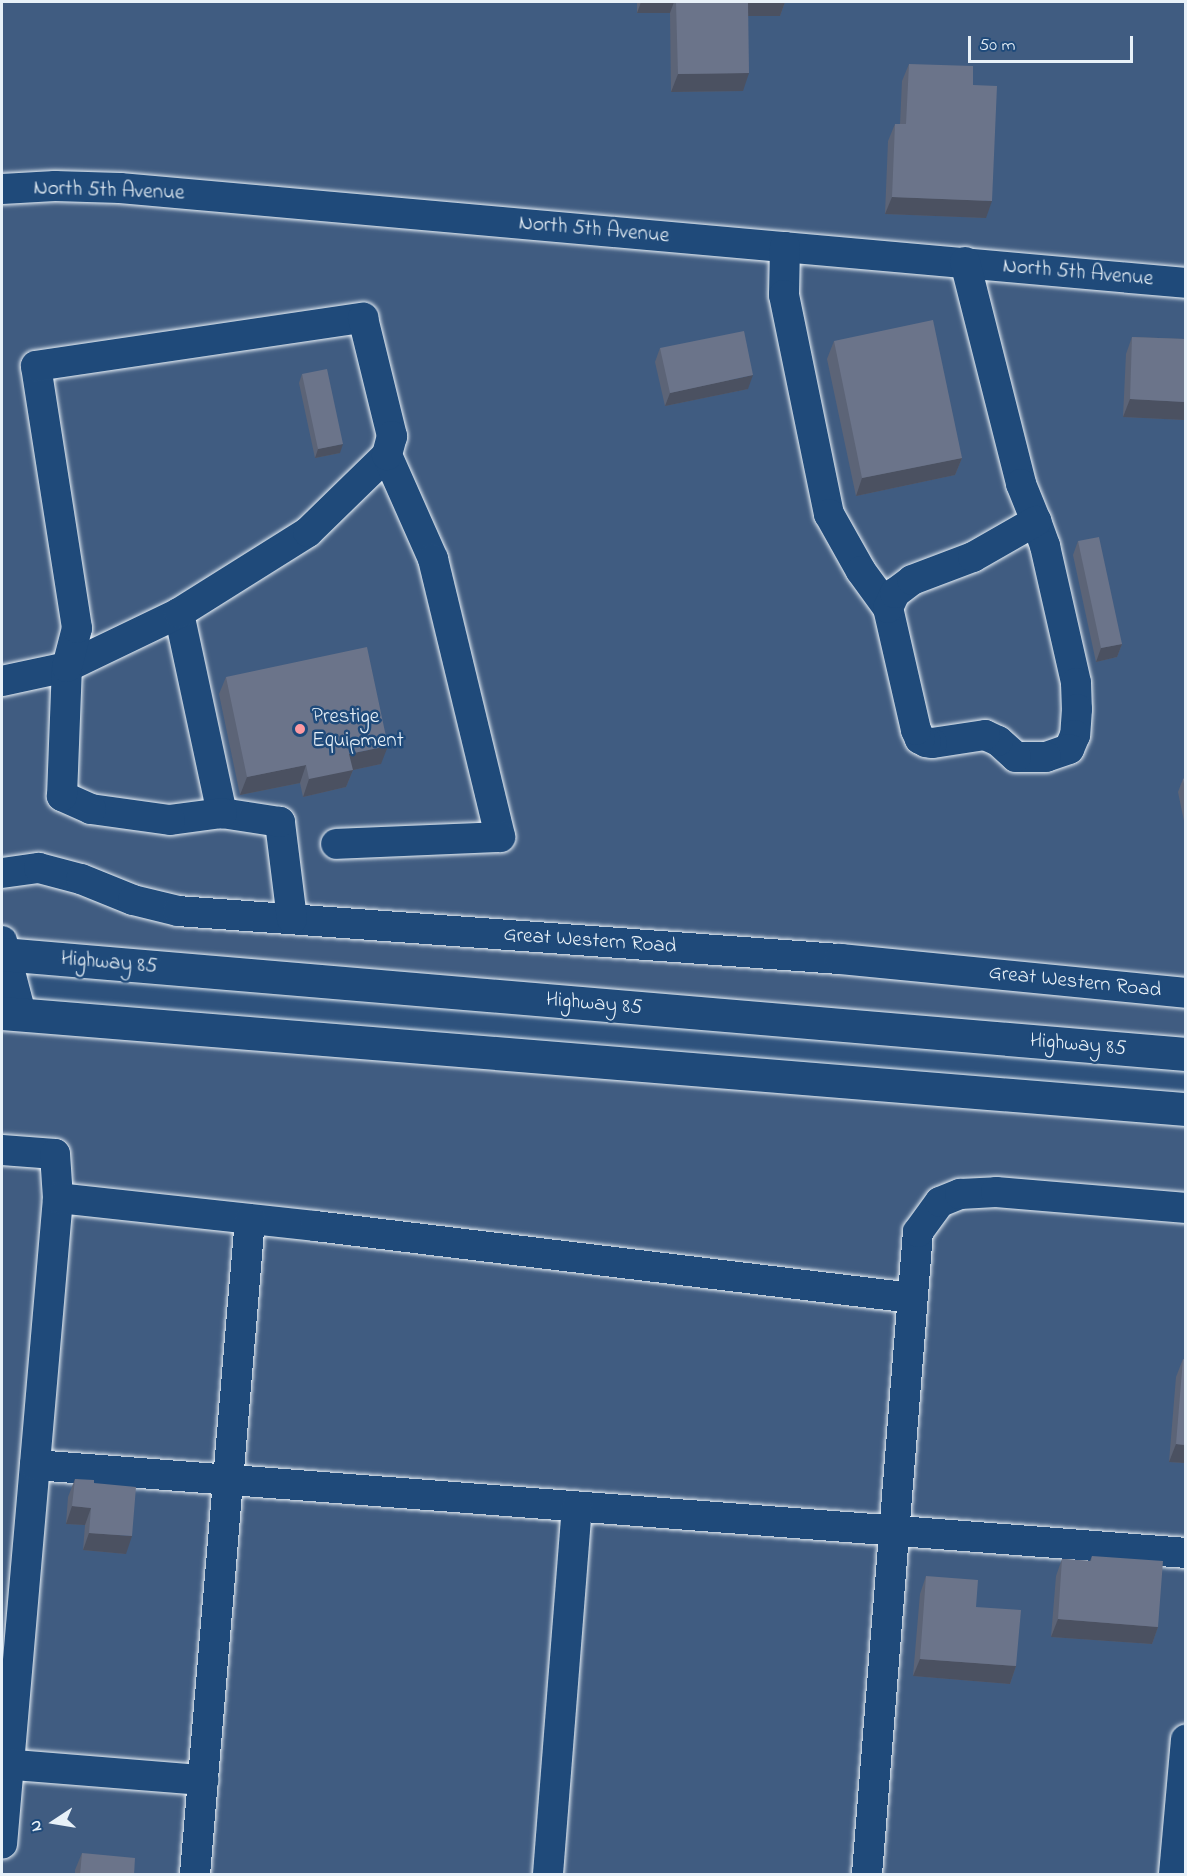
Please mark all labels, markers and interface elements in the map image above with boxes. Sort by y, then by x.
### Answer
scale bar [971,24,1136,62]
text: 50 m [979,33,1016,59]
street label: North 5th Avenue [33,176,185,206]
street label: North 5th Avenue [518,211,670,249]
street label: North 5th Avenue [1002,254,1154,292]
place label: Prestige Equipment [312,704,404,754]
marker: Prestige Equipment [293,722,307,736]
street label: Great Western Road [503,922,677,960]
street label: Highway 85 [60,946,158,980]
street label: Great Western Road [987,960,1163,1004]
street label: Highway 85 [545,987,643,1021]
street label: Highway 85 [1029,1028,1127,1062]
north arrow [24,1792,84,1852]
text: N [24,1818,49,1834]

